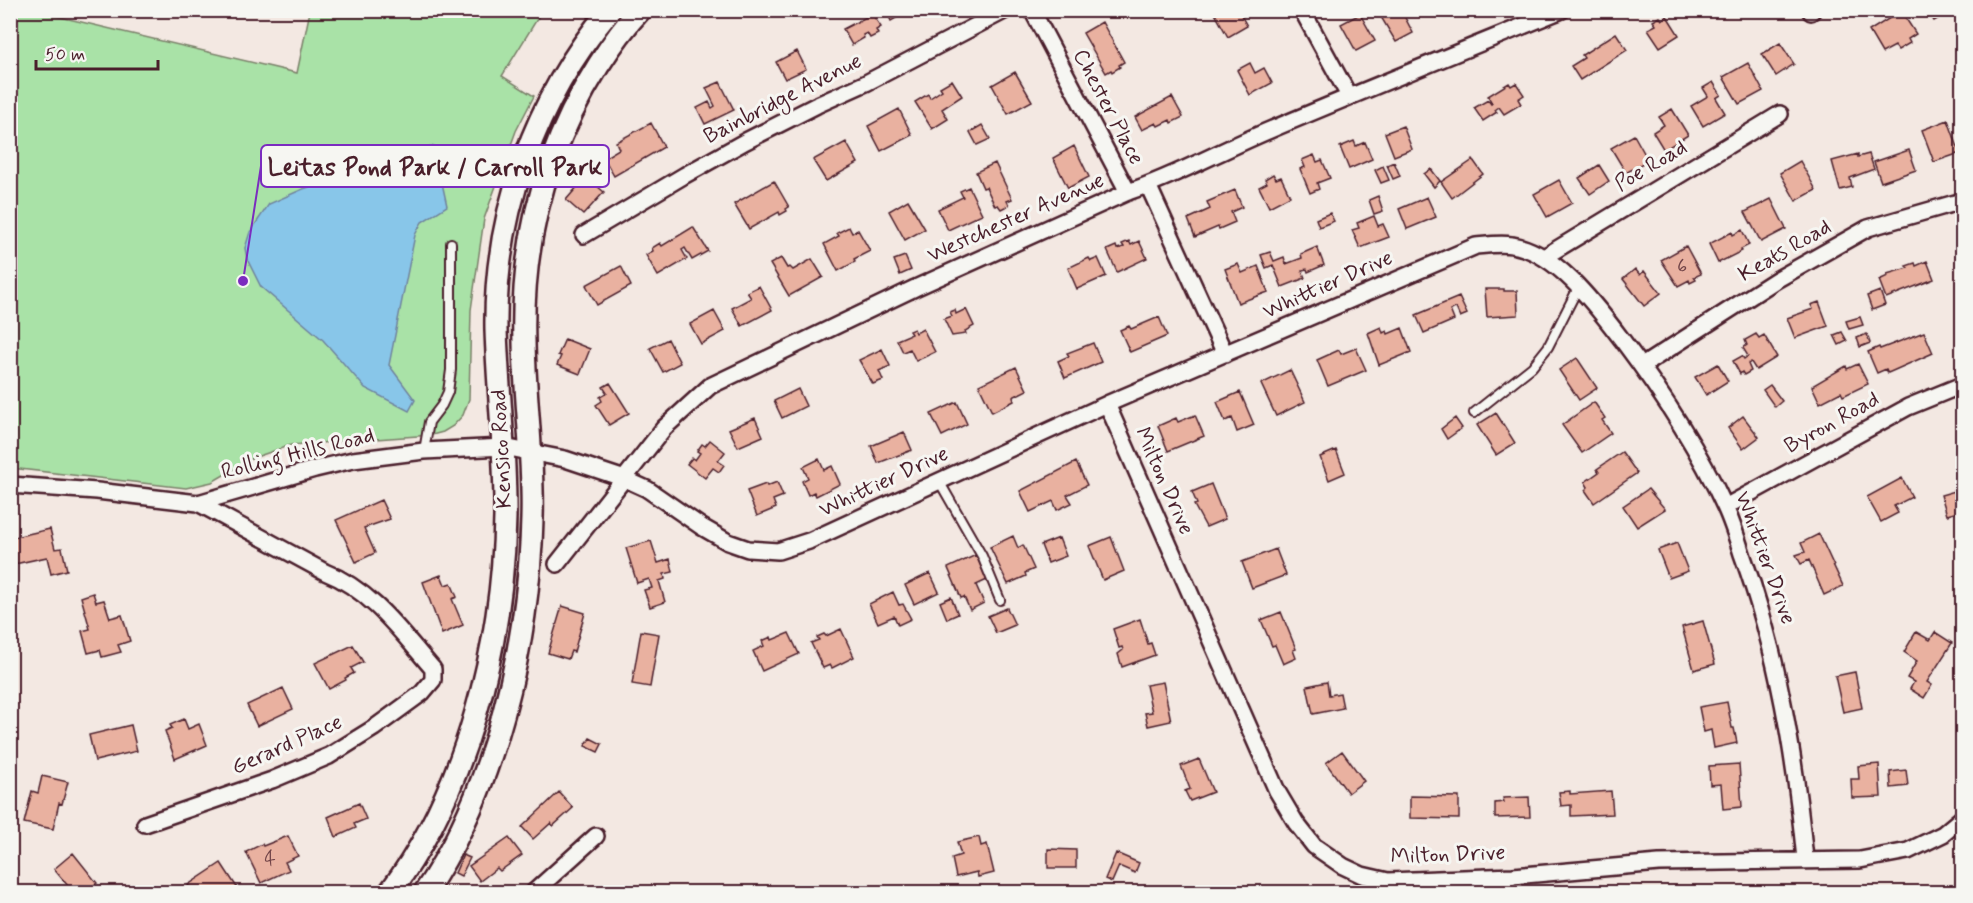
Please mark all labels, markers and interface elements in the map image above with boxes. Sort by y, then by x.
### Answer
scale bar [36,33,158,71]
text: 50 m [45,43,85,67]
street label: Chester Place [1066,44,1150,170]
street label: Bainbridge Avenue [699,47,868,154]
street label: Poe Road [1610,134,1692,198]
callout: Leitas Pond Park / Carroll Park [261,145,609,187]
text: Leitas Pond Park / Carroll Park [268,153,603,184]
street label: Westchester Avenue [923,166,1109,270]
street label: Keats Road [1734,213,1836,289]
street label: Whittier Drive [1259,244,1397,326]
house number: 6 [1677,253,1687,280]
street label: Byron Road [1780,386,1884,460]
street label: Kensico Road [485,389,519,509]
street label: Rolling Hills Road [219,421,378,489]
street label: Milton Drive [1128,423,1200,539]
street label: Whittier Drive [815,440,953,524]
street label: Whittier Drive [1728,488,1802,628]
street label: Gerard Place [227,708,347,782]
street label: Milton Drive [1390,839,1506,871]
house number: 4 [264,846,276,873]

